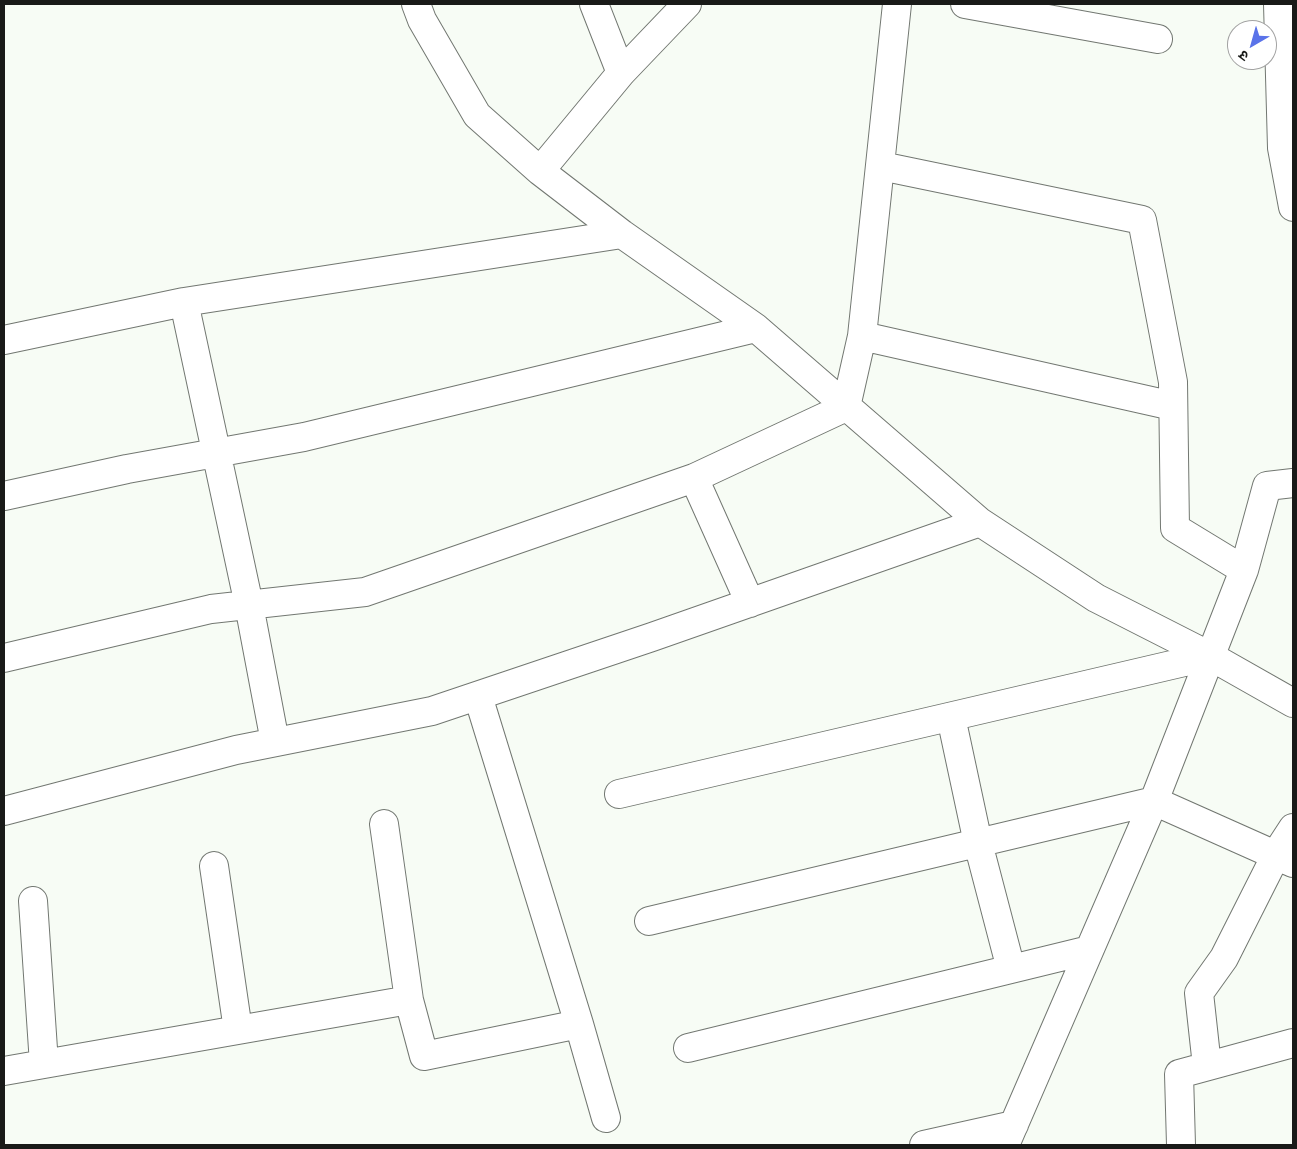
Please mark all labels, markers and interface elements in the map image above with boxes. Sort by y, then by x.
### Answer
north arrow [1227,20,1277,70]
text: उ [1235,47,1252,65]

